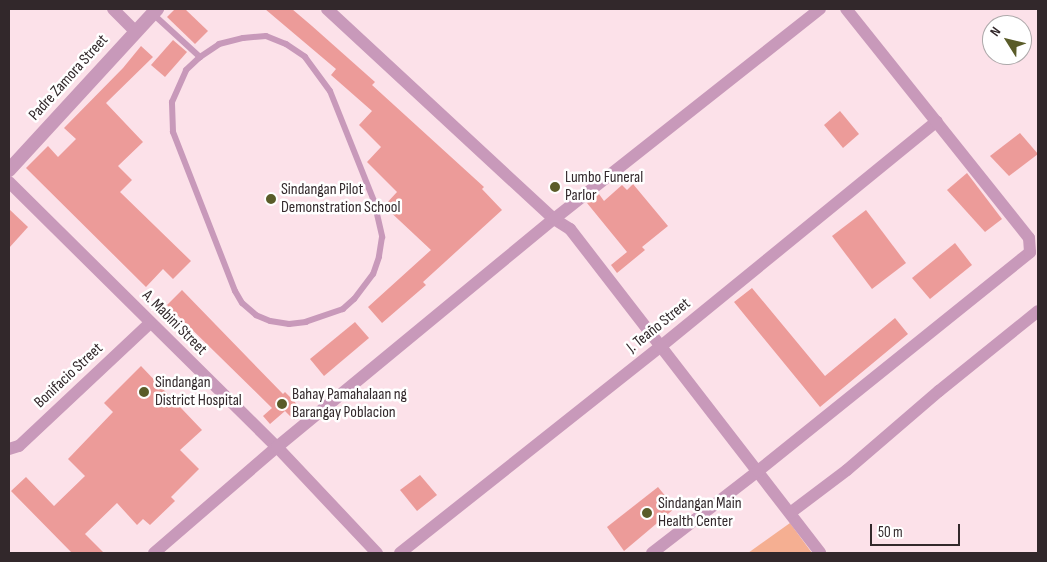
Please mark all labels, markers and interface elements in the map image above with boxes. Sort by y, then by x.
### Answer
north arrow [982,15,1032,65]
text: N [986,23,1004,40]
street label: Padre Zamora Street [25,31,113,125]
place label: Lumbo Funeral Parlor [565,168,643,206]
place label: Sindangan Pilot Demonstration School [281,180,400,218]
marker: Lumbo Funeral Parlor [549,181,561,193]
marker: Sindangan Pilot Demonstration School [265,193,277,205]
street label: A. Mabini Street [138,287,210,359]
street label: J. Teaño Street [623,294,695,358]
street label: Bonifacio Street [31,339,107,413]
place label: Sindangan District Hospital [155,373,242,411]
marker: Sindangan District Hospital [137,385,151,399]
place label: Bahay Pamahalaan ng Barangay Poblacion [292,385,407,423]
marker: Bahay Pamahalaan ng Barangay Poblacion [276,398,288,410]
place label: Sindangan Main Health Center [658,494,742,532]
marker: Sindangan Main Health Center [640,506,654,520]
scale bar [872,514,962,546]
text: 50 m [878,523,903,542]

